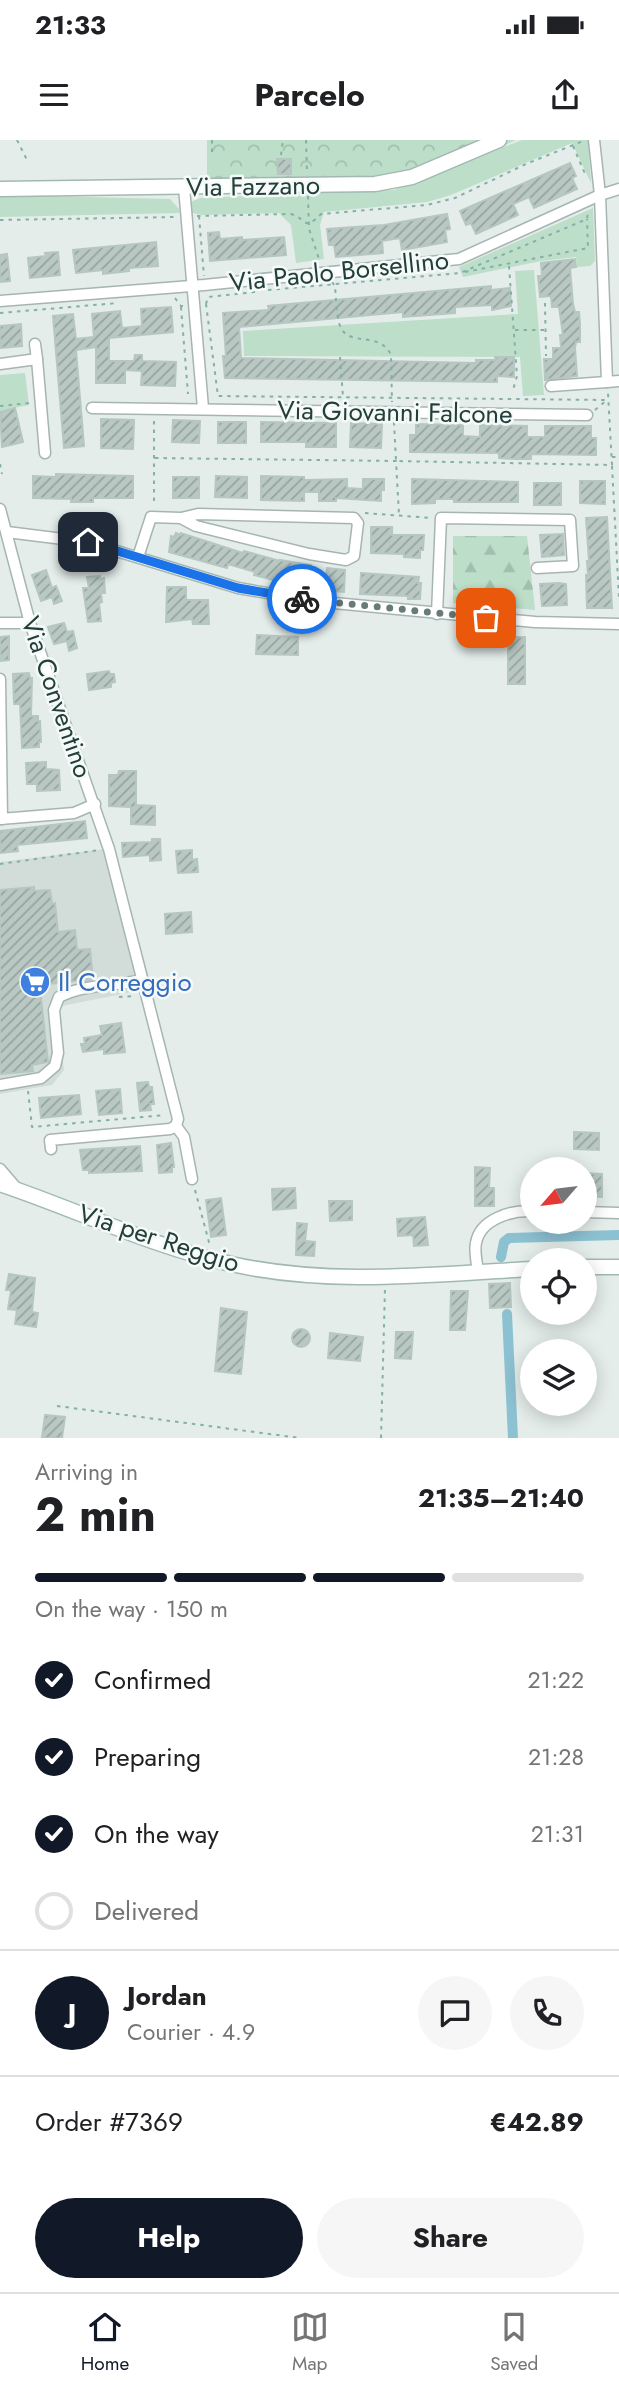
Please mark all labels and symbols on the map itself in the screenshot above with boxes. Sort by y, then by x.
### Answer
street label: Via Fazzano [186,166,320,206]
street label: Via Paolo Borsellino [227,241,451,301]
street label: Via Giovanni Falcone [277,391,513,433]
pin [58,512,118,572]
courier [267,564,337,634]
pin [456,588,516,648]
street label: Via Conventino [12,611,102,783]
place label: Il Correggio [58,963,192,1001]
supermarket icon: Il Correggio [18,965,52,999]
north arrow [520,1157,597,1234]
street label: Via per Reggio [73,1194,245,1282]

